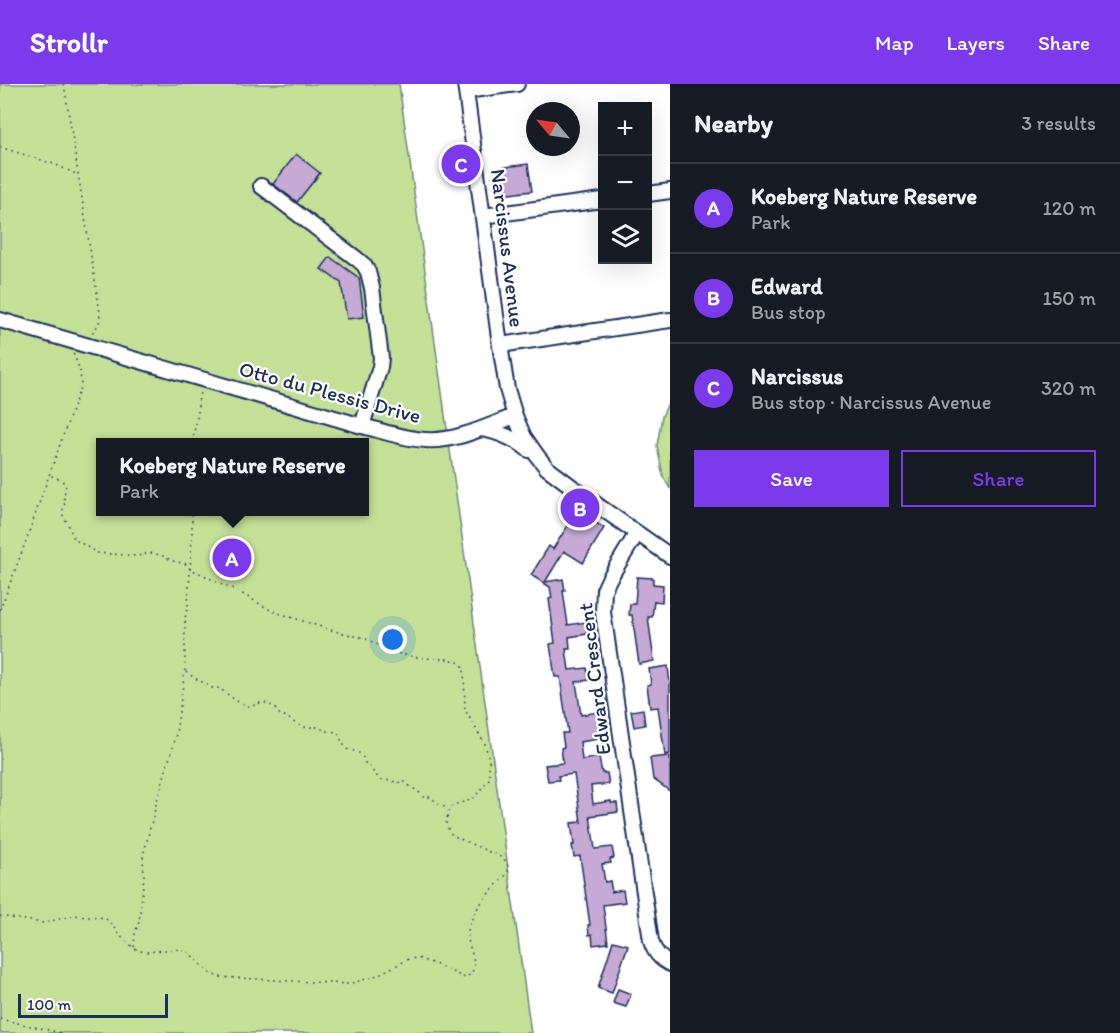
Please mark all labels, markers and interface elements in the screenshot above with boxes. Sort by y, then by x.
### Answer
text: Strollr [30,25,108,59]
text: Map [875,30,914,55]
text: Layers [947,30,1005,55]
text: Share [1038,30,1090,55]
north arrow [526,102,580,156]
map controls [598,102,652,264]
button: + [598,102,652,156]
text: Nearby [694,107,773,139]
text: 3 results [1021,111,1096,135]
pin: C [442,142,480,187]
button: − [598,156,652,210]
street label: Narcissus Avenue [486,167,530,329]
text: Koeberg Nature Reserve [751,183,977,210]
text: A [707,196,720,220]
text: 120 m [1043,196,1096,220]
button: layers [598,210,652,264]
text: Park [751,210,790,234]
text: Edward [751,273,823,300]
text: B [707,286,720,310]
text: 150 m [1043,286,1096,310]
text: Bus stop [751,300,826,324]
street label: Otto du Plessis Drive [236,356,424,428]
text: Narcissus [751,363,843,390]
text: C [707,376,720,400]
text: 320 m [1041,376,1096,400]
text: Bus stop · Narcissus Avenue [751,390,991,414]
popup [96,438,369,516]
button: Save [694,450,889,507]
button: Share [901,450,1096,507]
text: Koeberg Nature Reserve [119,452,346,479]
text: Park [119,479,159,503]
pin: B [560,486,600,530]
pin: A [212,536,252,580]
street label: Edward Crescent [572,601,616,756]
your location [378,625,407,654]
scale bar [18,991,168,1018]
text: 100 m [27,995,71,1014]

